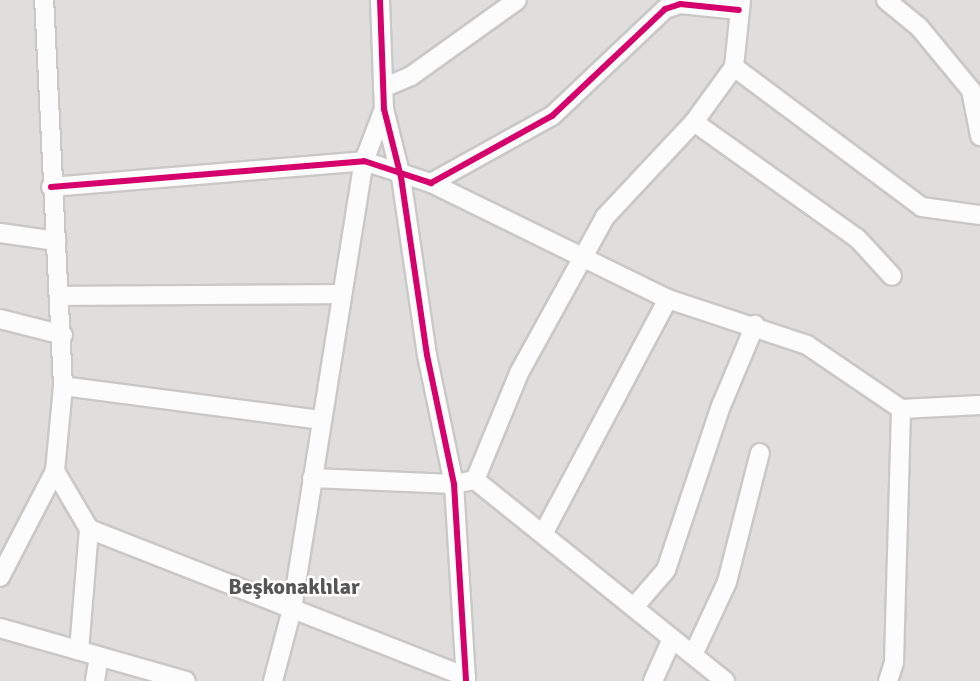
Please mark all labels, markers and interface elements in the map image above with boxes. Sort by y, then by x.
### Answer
district label: Beşkonaklılar [228,574,360,600]

